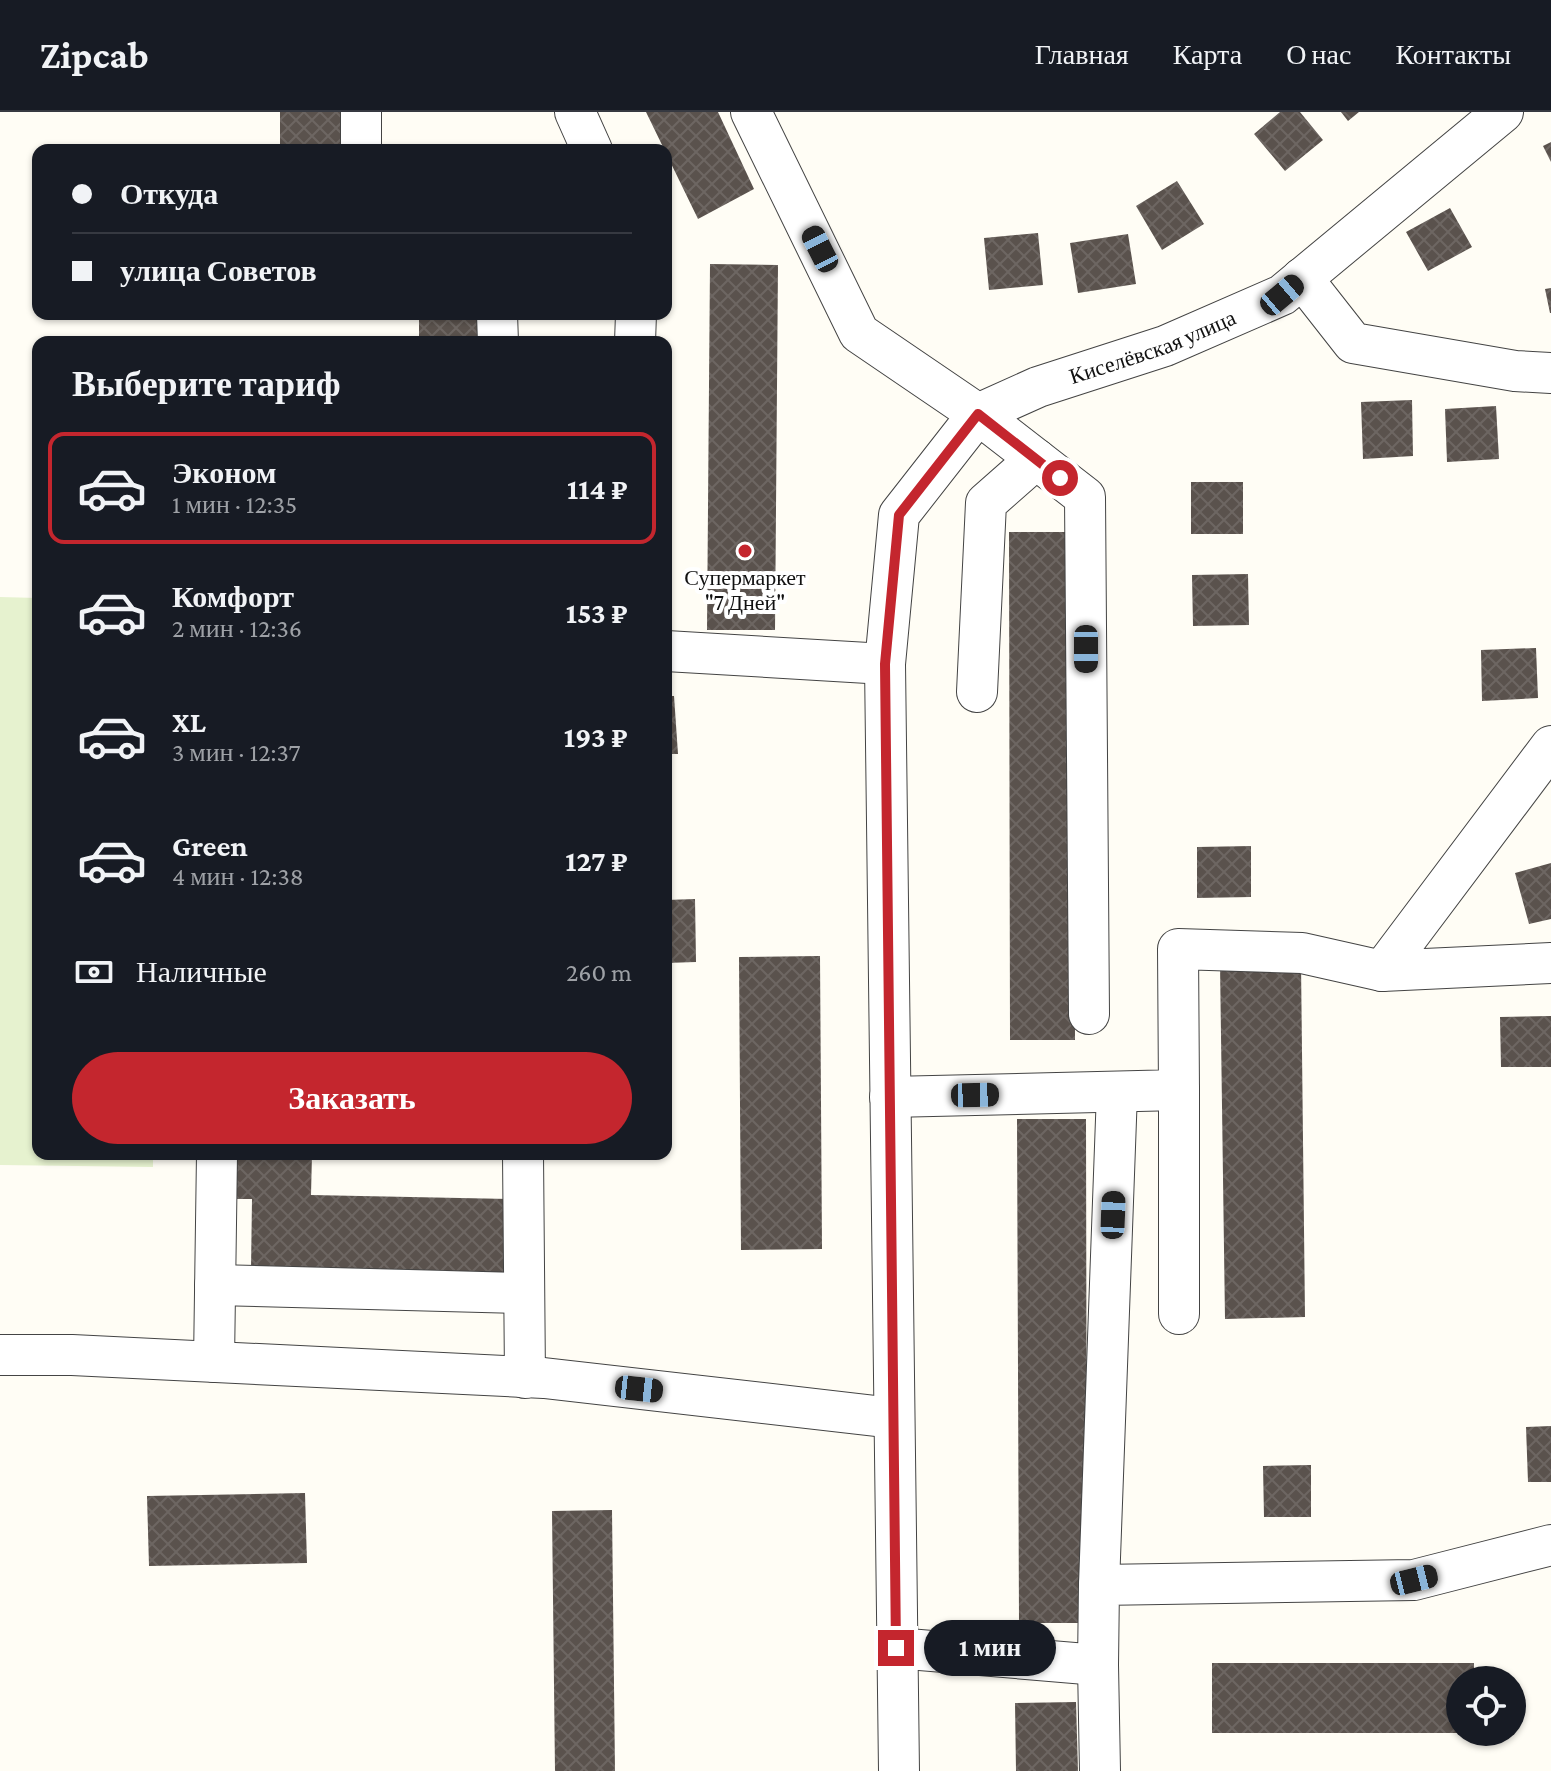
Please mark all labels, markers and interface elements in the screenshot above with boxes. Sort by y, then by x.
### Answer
text: Zipcab [40,34,149,76]
text: Главная [1035,39,1129,70]
text: Карта [1173,39,1242,70]
text: О нас [1286,39,1351,70]
text: Контакты [1395,39,1511,70]
text: Откуда [120,177,218,210]
car [798,222,842,276]
text: улица Советов [120,254,317,287]
car [1256,270,1308,320]
street label: Киселёвская улица [1066,305,1240,389]
text: Выберите тариф [72,364,341,404]
icon: car [76,452,148,524]
text: Эконом [172,456,276,489]
route start [1042,460,1078,496]
text: 114 ₽ [567,472,628,505]
text: 1 мин · 12:35 [172,490,297,519]
marker: Супермаркет "7 Дней" [736,542,754,560]
place label: Супермаркет "7 Дней" [684,565,806,615]
icon: car [76,576,148,648]
text: Комфорт [172,580,294,613]
text: 153 ₽ [566,596,628,629]
text: 2 мин · 12:36 [172,614,302,643]
car [1074,625,1098,673]
icon: car [76,700,148,772]
text: XL [172,705,206,738]
text: 193 ₽ [564,720,628,753]
text: 3 мин · 12:37 [172,738,301,767]
icon: car [76,824,148,896]
text: Green [172,829,248,862]
text: 127 ₽ [565,844,628,877]
text: 4 мин · 12:38 [172,862,304,891]
icon: cash [72,950,116,994]
text: Наличные [136,955,267,988]
text: 260 m [566,958,632,987]
button: Заказать [72,1052,632,1144]
car [951,1083,999,1107]
car [1100,1191,1126,1239]
car [614,1375,664,1403]
car [1388,1563,1440,1597]
callout: 1 мин [924,1620,1056,1676]
route end [878,1630,914,1666]
text: 1 мин [959,1633,1021,1662]
map controls [1446,1666,1526,1746]
button: locate [1446,1666,1526,1746]

